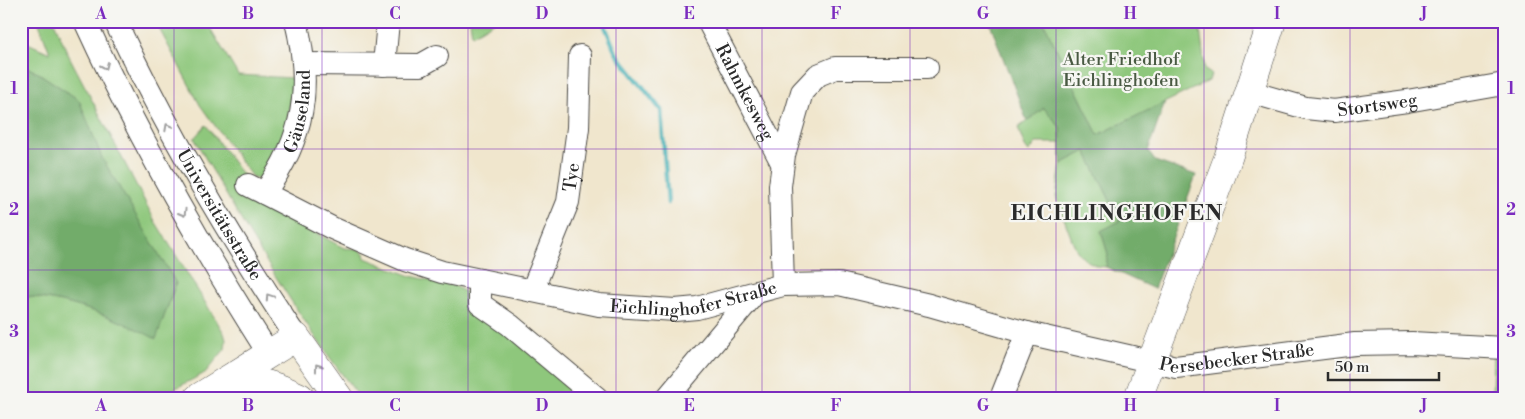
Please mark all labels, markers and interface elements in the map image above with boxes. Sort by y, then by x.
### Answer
text: A [94,4,107,24]
text: B [242,4,254,24]
text: C [389,4,401,24]
text: D [536,4,549,24]
text: E [683,4,695,24]
text: F [830,4,842,24]
text: G [977,4,990,24]
text: H [1123,4,1137,24]
text: I [1274,4,1280,24]
text: J [1419,4,1427,24]
street label: Rahmkesweg [710,40,779,145]
park label: Alter Friedhof Eichlinghofen [1062,48,1181,92]
one-way arrow [99,61,110,70]
street label: Gäuseland [278,69,316,157]
text: 1 [10,79,18,99]
text: 1 [1507,79,1515,99]
street label: Stortsweg [1336,88,1420,122]
one-way arrow [164,123,174,132]
street label: Universitätsstraße [171,145,267,285]
street label: Tye [559,162,585,193]
text: 2 [9,200,19,220]
district label: EICHLINGHOFEN [1011,200,1223,227]
text: 2 [1506,200,1516,220]
one-way arrow [177,207,187,216]
street label: Eichlinghofer Straße [609,276,779,322]
one-way arrow [266,293,275,302]
text: 3 [9,322,19,342]
text: 3 [1506,322,1516,342]
street label: Persebecker Straße [1157,338,1316,379]
scale bar [1328,349,1439,381]
text: 50 m [1335,358,1369,377]
one-way arrow [315,364,324,373]
text: A [94,396,107,416]
text: B [242,396,254,416]
text: C [389,396,401,416]
text: D [536,396,549,416]
text: E [683,396,695,416]
text: F [830,396,842,416]
text: G [977,396,990,416]
text: H [1123,396,1137,416]
text: I [1274,396,1280,416]
text: J [1419,396,1427,416]

